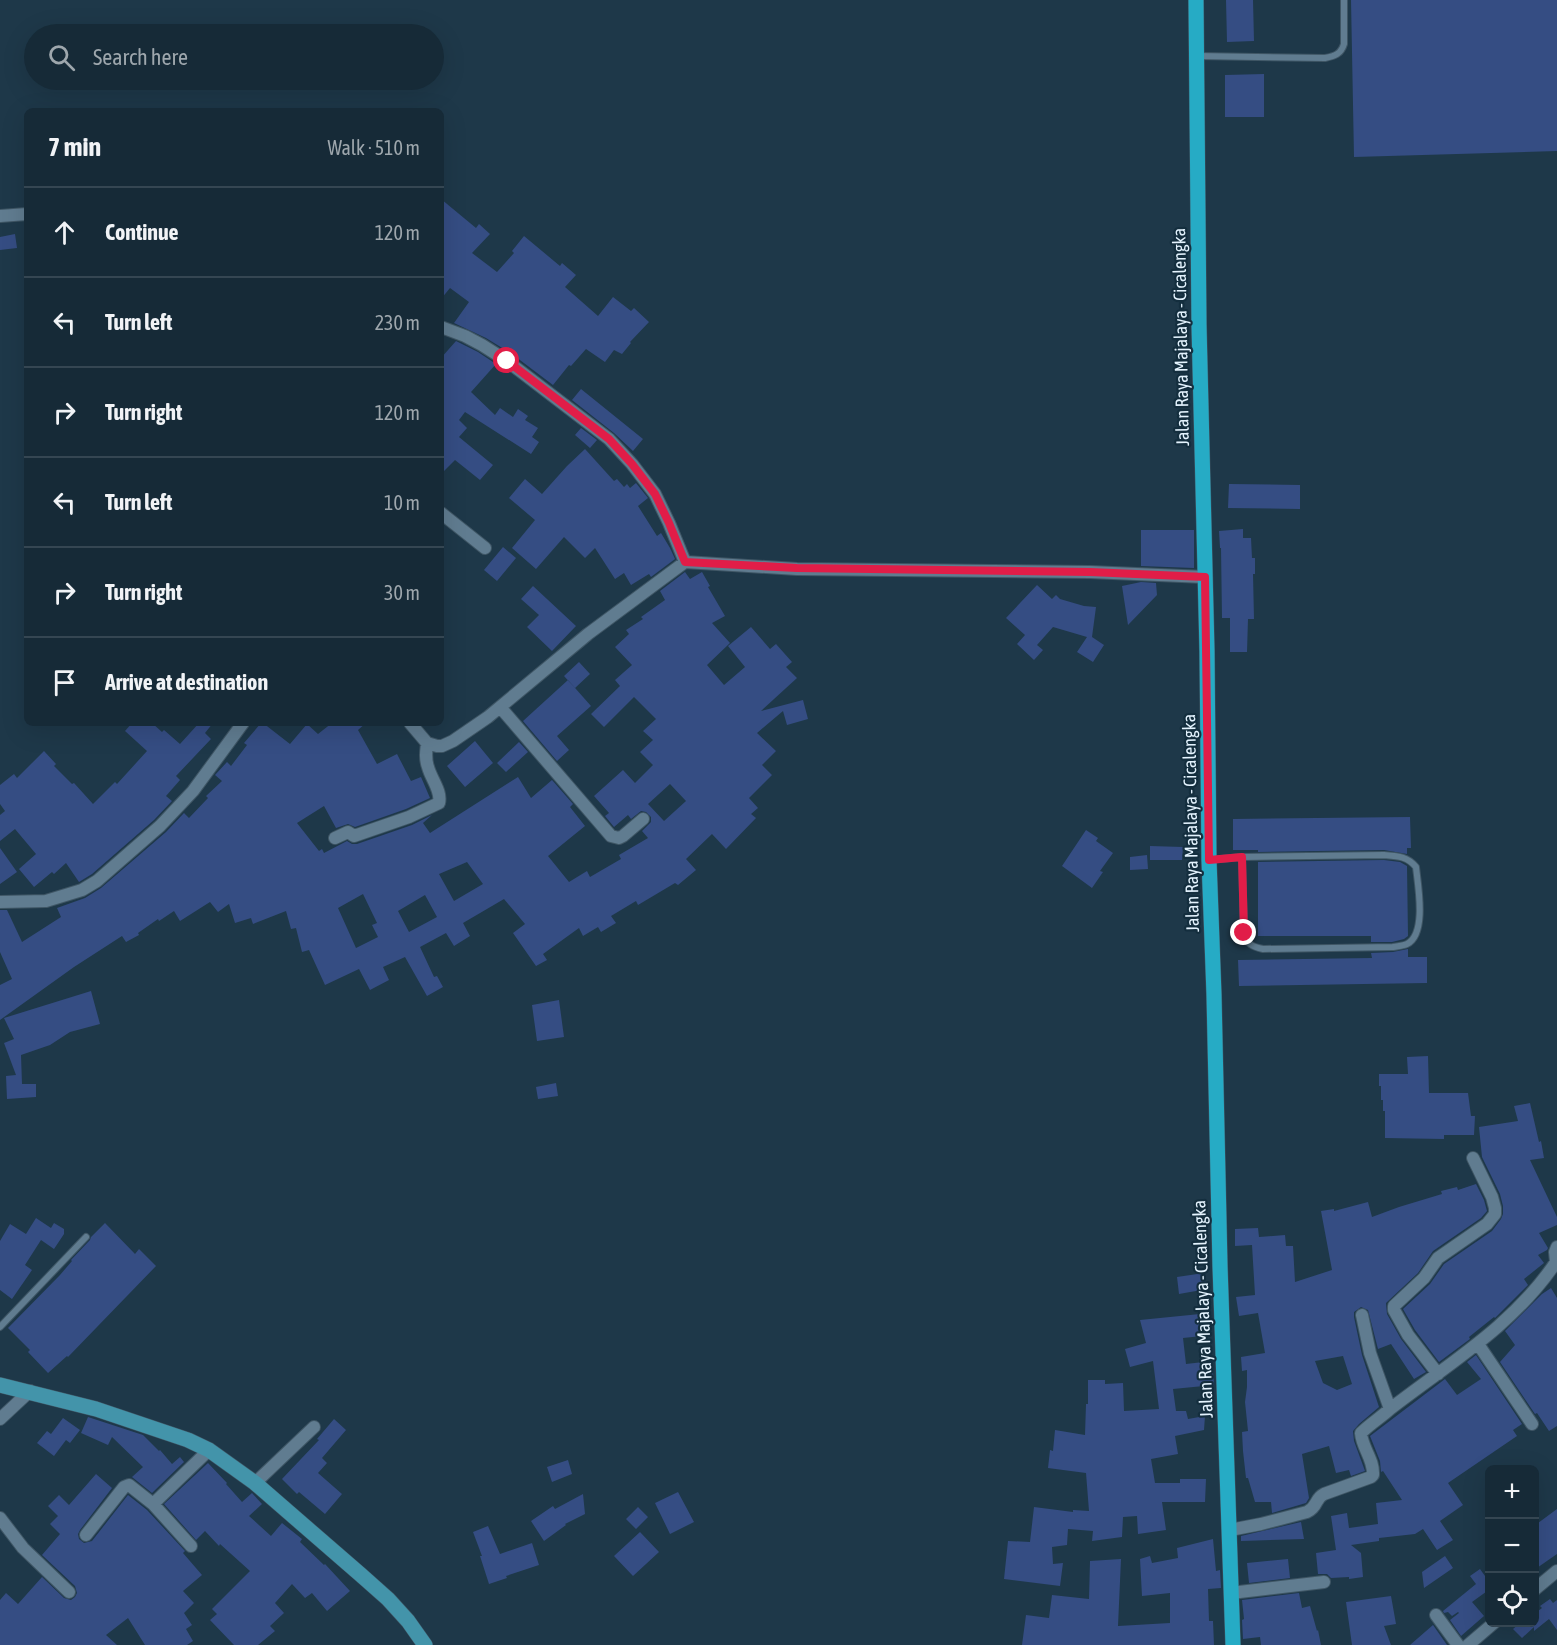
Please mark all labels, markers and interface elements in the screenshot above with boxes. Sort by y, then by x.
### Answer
search box [24,24,444,90]
icon: search [45,41,78,74]
text: Search here [93,44,188,70]
text: 7 min [48,132,101,162]
text: Walk · 510 m [328,136,420,159]
icon: ahead [48,216,81,249]
text: Continue [105,219,179,245]
text: 120 m [375,221,420,244]
street label: Jalan Raya Majalaya - Cicalengka [1168,228,1193,446]
icon: left [48,306,81,339]
text: Turn left [105,309,172,335]
text: 230 m [375,311,420,334]
route start [493,347,519,373]
icon: right [48,396,81,429]
text: Turn right [105,399,182,425]
text: 120 m [375,401,420,424]
icon: left [48,486,81,519]
text: Turn left [105,489,172,515]
text: 10 m [384,491,420,514]
icon: right [48,576,81,609]
text: Turn right [105,579,182,605]
text: 30 m [384,581,420,604]
icon: arrive [48,666,81,699]
text: Arrive at destination [105,669,268,695]
street label: Jalan Raya Majalaya - Cicalengka [1178,714,1203,932]
route end [1230,919,1256,945]
street label: Jalan Raya Majalaya - Cicalengka [1188,1200,1217,1418]
map controls [1485,1465,1539,1627]
button: + [1485,1465,1539,1519]
button: − [1485,1519,1539,1573]
button: locate [1485,1573,1539,1627]

